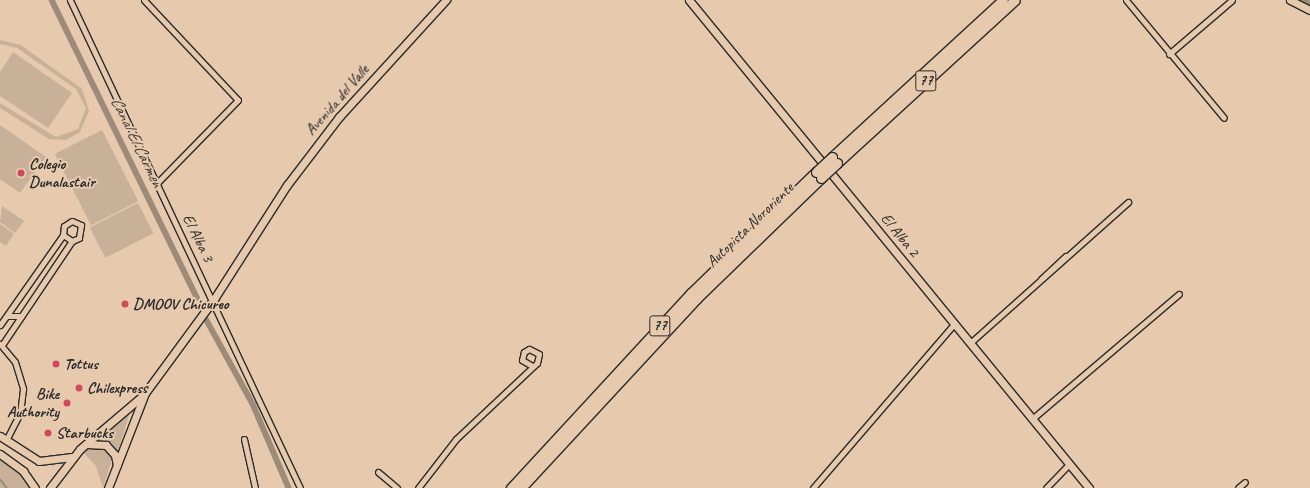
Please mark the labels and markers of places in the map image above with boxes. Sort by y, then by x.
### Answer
place label: Colegio Dunalastair [29,154,95,192]
marker: Colegio Dunalastair [16,168,26,178]
place label: DMOOV Chicureo [133,294,229,314]
marker: DMOOV Chicureo [120,299,130,309]
place label: Tottus [64,354,98,374]
marker: Tottus [51,359,61,369]
place label: Chilexpress [87,378,147,398]
marker: Chilexpress [74,383,84,393]
place label: Bike Authority [7,384,59,422]
marker: Bike Authority [62,398,72,408]
place label: Starbucks [56,423,113,443]
marker: Starbucks [43,428,53,438]

